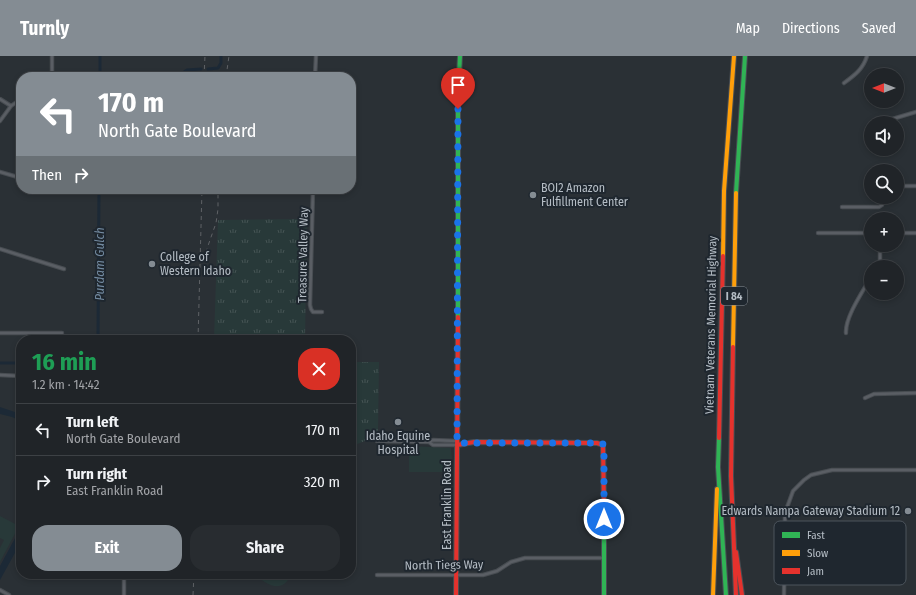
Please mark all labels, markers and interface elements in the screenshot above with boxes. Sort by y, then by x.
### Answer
text: Turnly [20,17,69,40]
text: Map [736,20,760,37]
text: Directions [782,20,840,37]
text: Saved [862,20,896,37]
pin [441,68,475,109]
north arrow [864,68,904,108]
map controls [864,68,904,300]
icon: arrive [447,74,469,96]
text: 170 m [98,86,164,119]
icon: left [32,88,84,140]
button: sound [864,116,904,156]
text: North Gate Boulevard [98,120,256,142]
icon: right [70,164,92,186]
button: search [864,164,904,204]
text: Then [32,166,62,184]
place label: BOI2 Amazon Fulfillment Center [541,181,629,209]
marker: BOI2 Amazon Fulfillment Center [528,190,538,200]
street label: Treasure Valley Way [295,206,311,303]
button: + [864,212,904,252]
water label: Purdam Gulch [92,227,107,301]
street label: Vietnam Veterans Memorial Highway [702,235,720,414]
place label: College of Western Idaho [160,250,231,278]
marker: College of Western Idaho [147,259,157,269]
button: − [864,260,904,300]
road number: I 84 [721,287,747,305]
text: 16 min [32,348,97,376]
button: close [298,348,340,390]
text: 1.2 km · 14:42 [32,377,99,392]
text: Turn left [66,413,119,431]
marker: Idaho Equine Hospital [393,417,403,427]
icon: left [32,419,54,441]
text: 170 m [305,421,340,439]
place label: Idaho Equine Hospital [366,429,430,457]
text: North Gate Boulevard [66,431,180,446]
street label: East Franklin Road [440,460,454,550]
text: Turn right [66,465,127,483]
icon: right [32,471,54,493]
text: 320 m [304,473,340,491]
text: East Franklin Road [66,483,163,498]
position arrow [583,498,625,540]
place label: Edwards Nampa Gateway Stadium 12 [722,504,900,518]
marker: Edwards Nampa Gateway Stadium 12 [903,506,913,516]
legend [774,521,906,585]
button: Exit [32,525,182,571]
button: Share [190,525,340,571]
text: Fast [807,529,825,542]
text: Slow [807,547,828,560]
street label: North Tiegs Way [405,557,484,573]
text: Jam [807,565,824,578]

